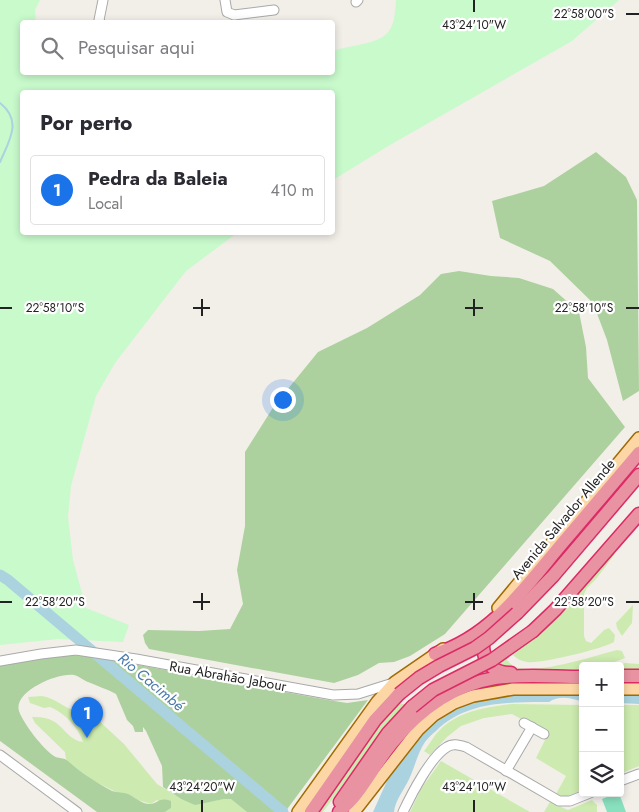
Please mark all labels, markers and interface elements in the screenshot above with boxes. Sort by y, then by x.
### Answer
text: 22°58'00"S [554,5,615,23]
text: 43°24'10"W [442,16,506,34]
search box [20,20,335,75]
icon: search [38,34,66,62]
text: Pesquisar aqui [78,34,195,61]
text: Por perto [40,108,132,138]
text: Pedra da Baleia [88,165,228,192]
text: 1 [53,179,61,202]
text: 410 m [271,179,314,202]
text: Local [88,192,123,215]
text: 22°58'10"S [26,299,85,317]
text: 22°58'10"S [555,299,614,317]
your location [270,387,296,413]
street label: Avenida Salvador Allende [506,454,620,584]
text: 22°58'20"S [25,593,85,611]
text: 22°58'20"S [554,593,614,611]
water label: Rio Cacimbé [113,648,189,717]
street label: Rua Abrahão Jabour [168,656,288,696]
map controls [579,662,624,797]
button: + [579,662,624,707]
pin: 1 [71,697,103,738]
button: − [579,707,624,752]
button: layers [579,752,624,797]
text: 43°24'20"W [169,778,235,796]
text: 43°24'10"W [442,778,506,796]

